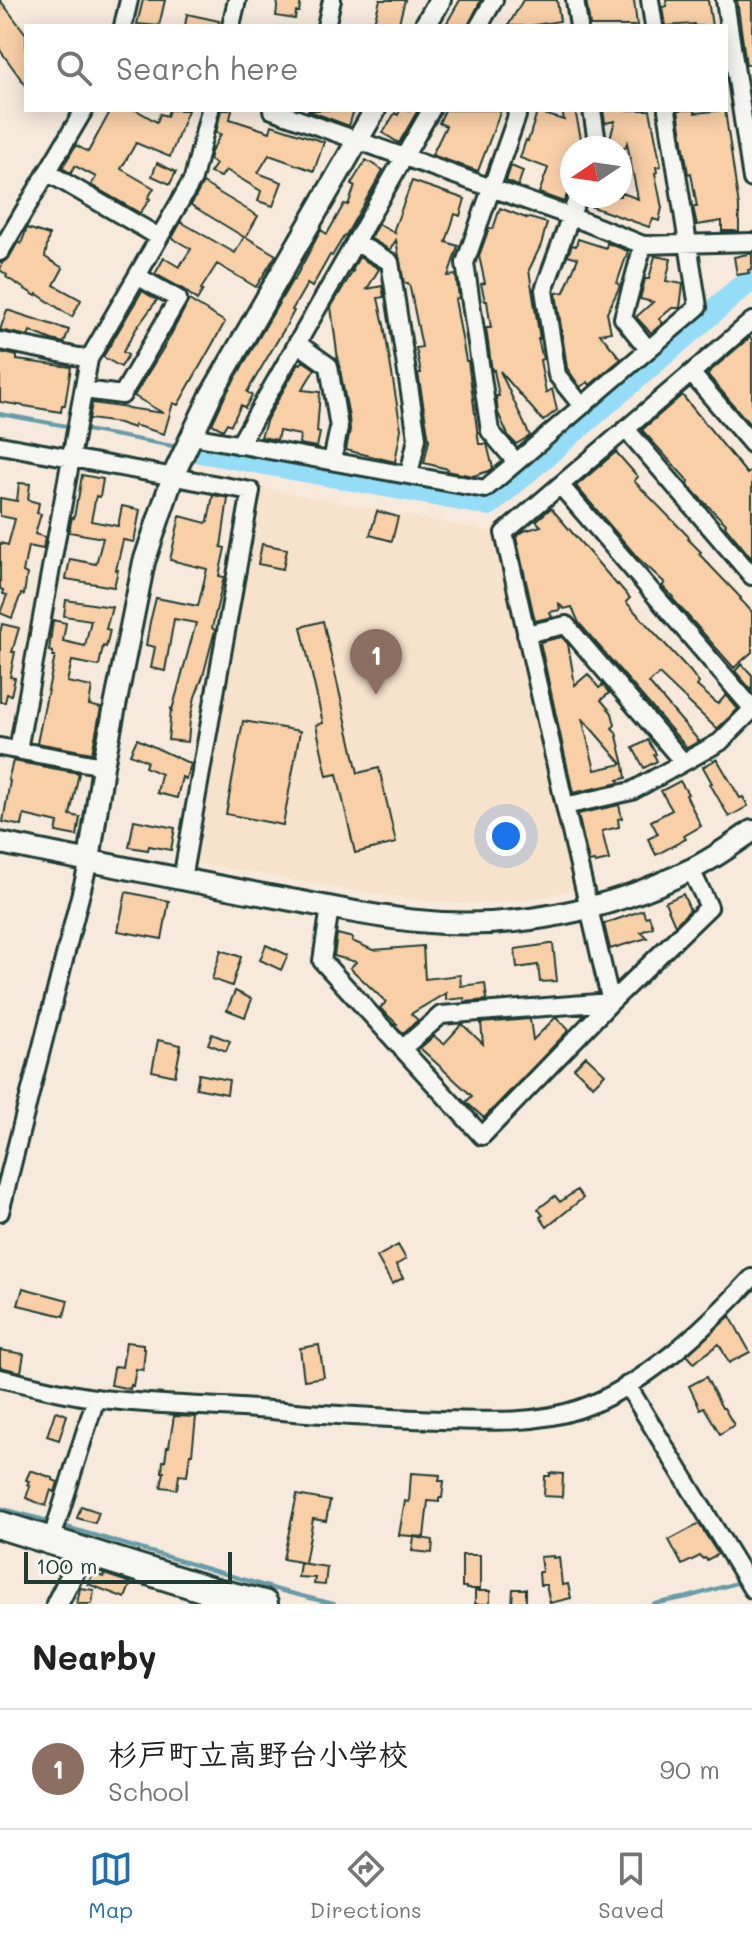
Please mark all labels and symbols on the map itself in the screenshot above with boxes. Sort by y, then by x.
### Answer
north arrow [560,136,632,208]
pin: 1 [350,629,402,695]
your location [486,816,526,856]
scale bar [24,1548,232,1584]

